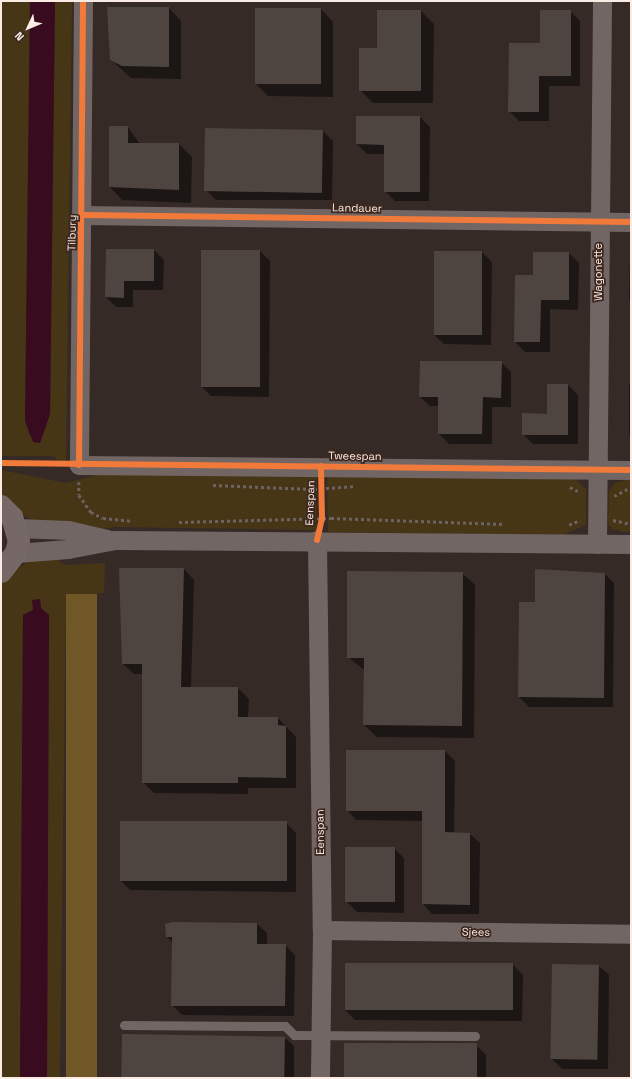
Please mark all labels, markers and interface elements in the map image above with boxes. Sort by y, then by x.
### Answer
north arrow [8,8,48,48]
text: N [12,29,27,44]
street label: Landauer [332,201,382,215]
street label: Tilbury [65,215,79,251]
street label: Wagonette [591,243,605,301]
street label: Tweespan [328,449,382,463]
street label: Eenspan [303,480,317,526]
street label: Eenspan [313,809,327,855]
street label: Sjees [462,925,490,939]

